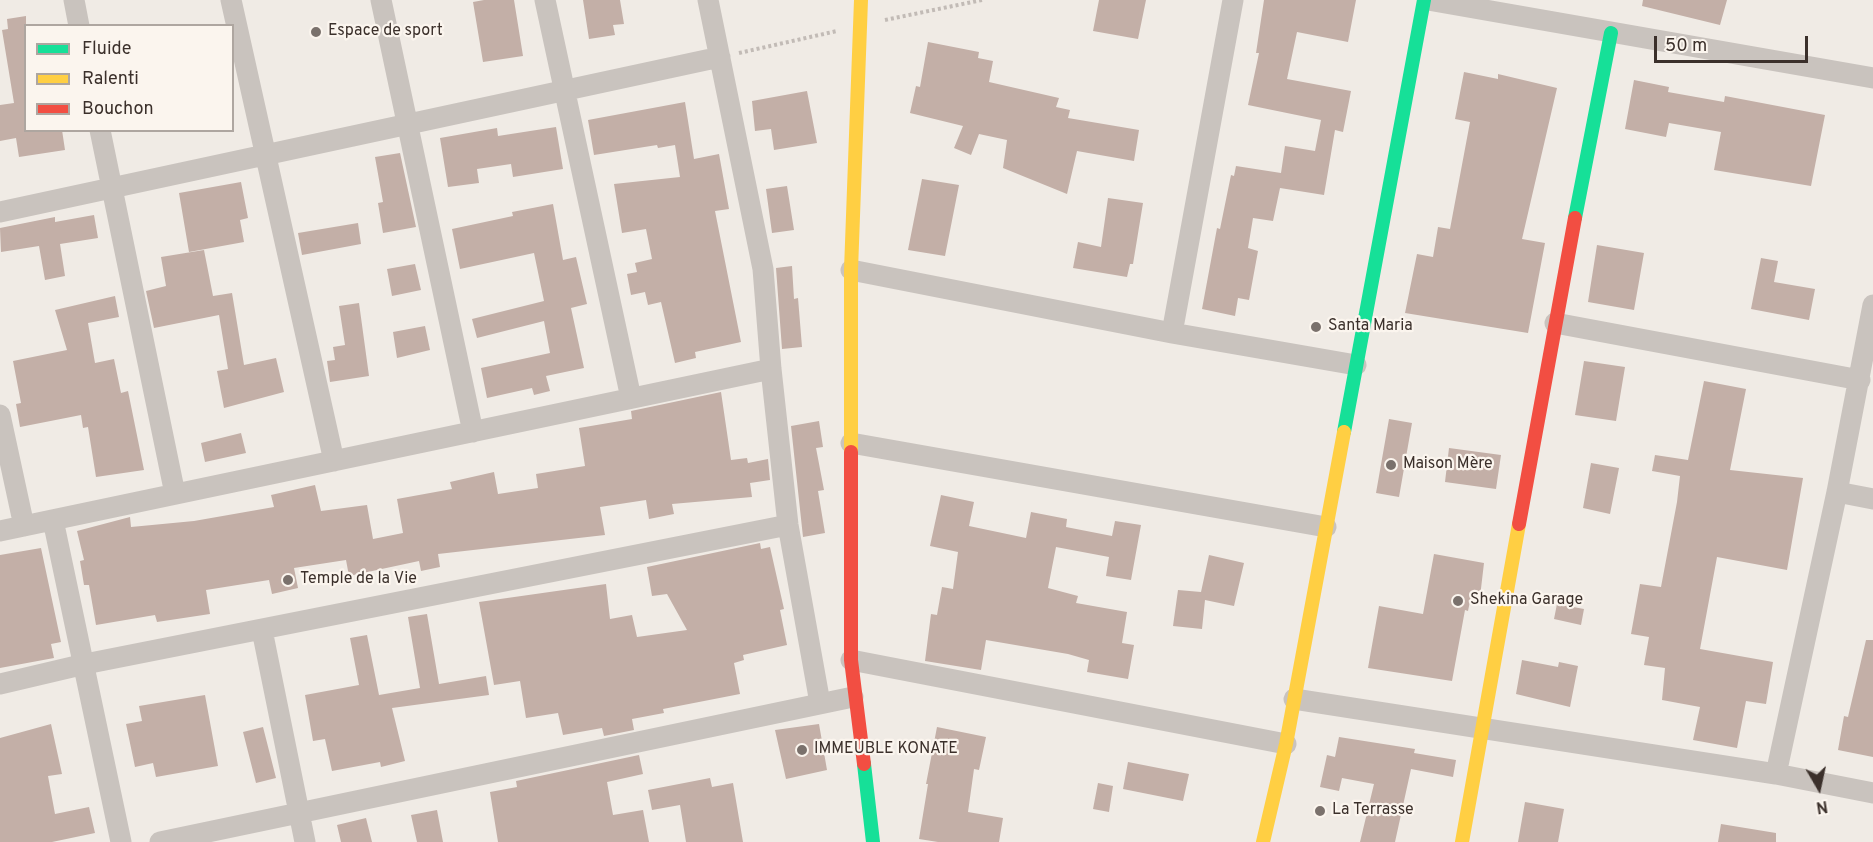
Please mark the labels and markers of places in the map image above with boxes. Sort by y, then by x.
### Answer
place label: Espace de sport [328,22,443,42]
marker: Espace de sport [309,25,323,39]
place label: Santa Maria [1328,317,1413,337]
marker: Santa Maria [1309,320,1323,334]
place label: Maison Mère [1403,455,1493,475]
marker: Maison Mère [1384,458,1398,472]
place label: Temple de la Vie [300,570,417,590]
marker: Temple de la Vie [281,573,295,587]
place label: Shekina Garage [1470,591,1583,611]
marker: Shekina Garage [1451,594,1465,608]
place label: IMMEUBLE KONATE [814,740,958,760]
marker: IMMEUBLE KONATE [795,743,809,757]
place label: La Terrasse [1332,801,1414,821]
marker: La Terrasse [1313,804,1327,818]

